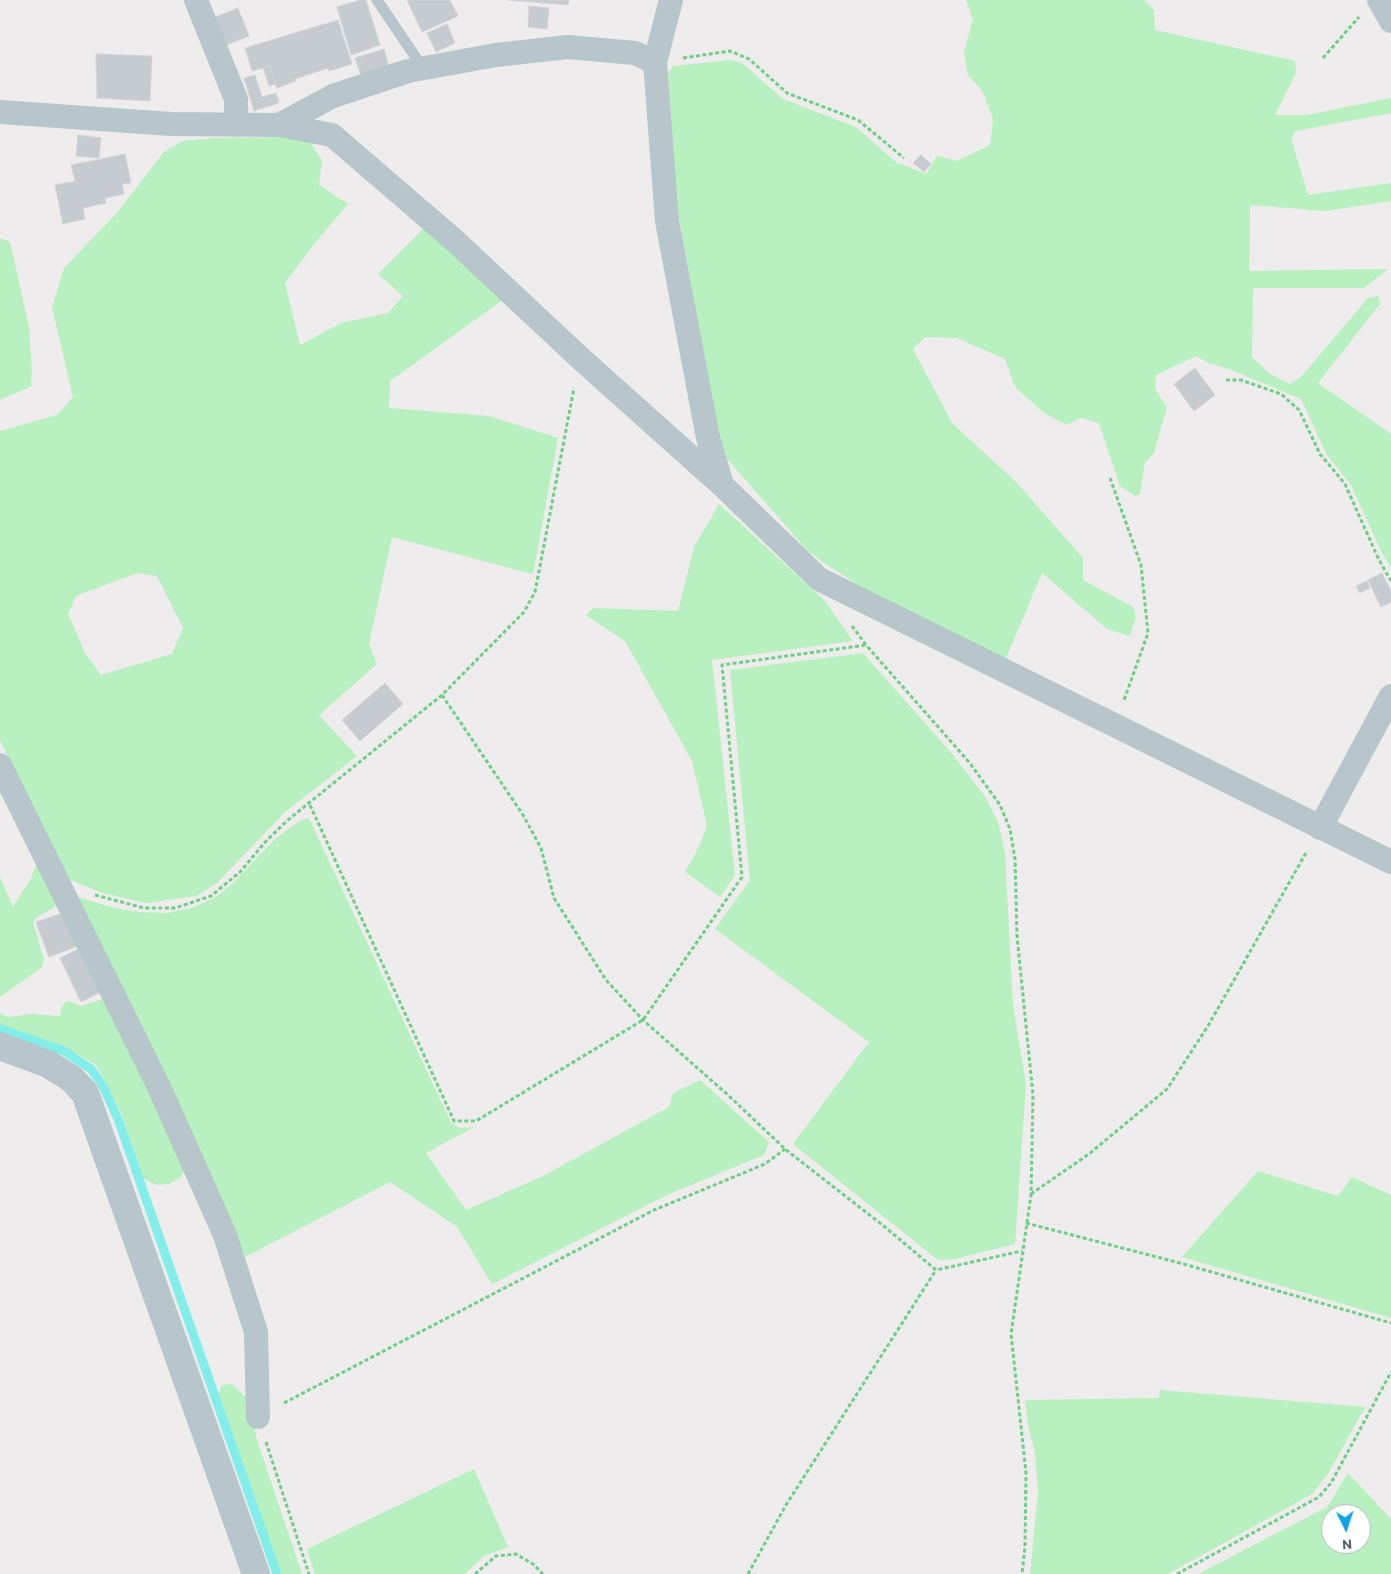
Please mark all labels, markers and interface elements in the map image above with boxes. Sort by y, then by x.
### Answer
north arrow [1321,1504,1371,1554]
text: N [1341,1535,1353,1552]

